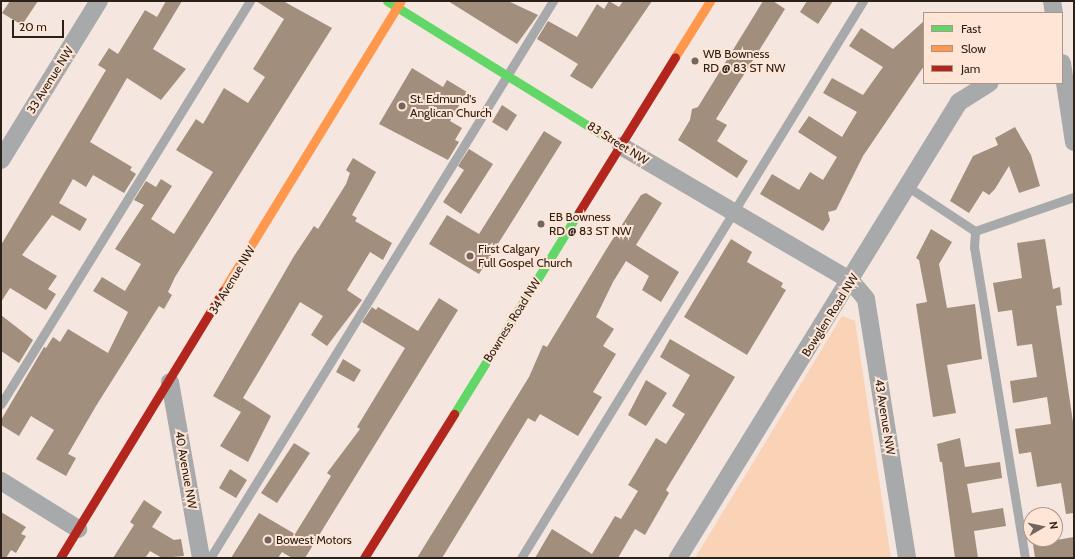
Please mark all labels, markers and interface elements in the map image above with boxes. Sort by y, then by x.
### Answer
scale bar [14,12,66,38]
legend [923,12,1063,84]
text: 20 m [19,19,47,34]
text: Fast [961,21,981,36]
text: Slow [961,41,986,56]
street label: 33 Avenue NW [24,44,76,116]
place label: WB Bowness RD @ 83 ST NW [703,47,785,75]
marker: WB Bowness RD @ 83 ST NW [690,56,700,66]
text: Jam [961,61,980,76]
place label: St. Edmund's Anglican Church [410,92,492,120]
marker: St. Edmund's Anglican Church [397,101,407,111]
street label: 83 Street NW [585,118,651,168]
place label: EB Bowness RD @ 83 ST NW [549,210,631,238]
marker: EB Bowness RD @ 83 ST NW [536,219,546,229]
place label: First Calgary Full Gospel Church [478,242,572,270]
street label: 34 Avenue NW [206,243,258,317]
marker: First Calgary Full Gospel Church [465,251,475,261]
street label: Bowglen Road NW [799,271,861,359]
street label: Bowness Road NW [480,275,544,365]
street label: 43 Avenue NW [872,378,898,456]
street label: 40 Avenue NW [172,430,200,510]
north arrow [1023,507,1063,547]
text: N [1046,520,1061,530]
place label: Bowest Motors [276,533,352,547]
marker: Bowest Motors [263,535,273,545]

